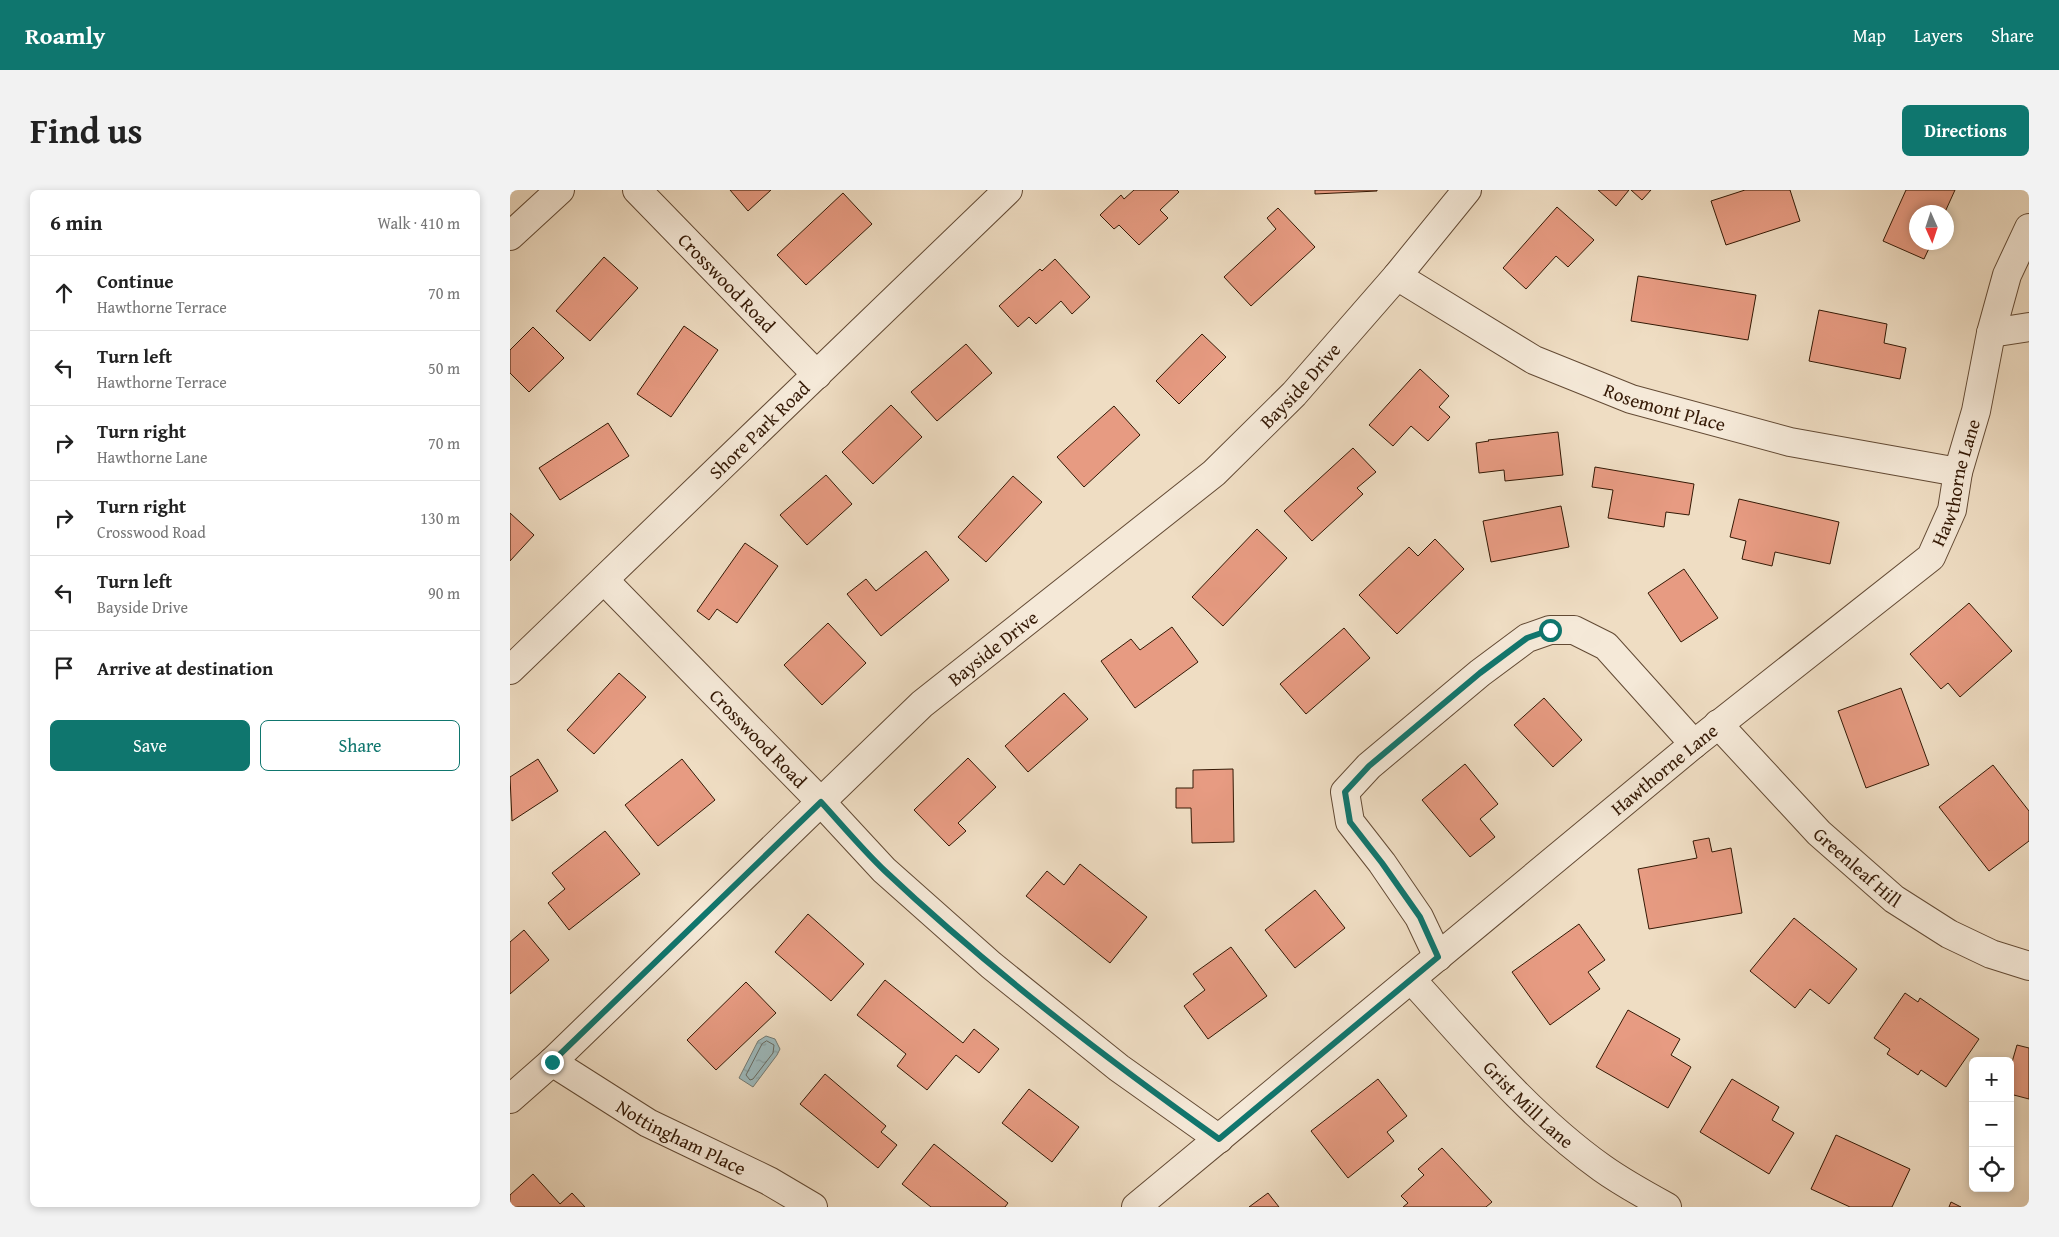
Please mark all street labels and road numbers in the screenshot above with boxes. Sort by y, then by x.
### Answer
street label: Crosswood Road [672,226,783,339]
street label: Bayside Drive [1253,336,1347,435]
street label: Shore Park Road [702,374,817,485]
street label: Rosemont Place [1600,376,1729,438]
street label: Hawthorne Lane [1924,415,1987,551]
street label: Bayside Drive [942,604,1044,693]
street label: Crosswood Road [703,682,814,795]
street label: Hawthorne Lane [1604,716,1724,822]
street label: Greenleaf Hill [1807,820,1907,914]
street label: Grist Mill Lane [1477,1054,1580,1155]
street label: Nottingham Place [611,1092,751,1182]

